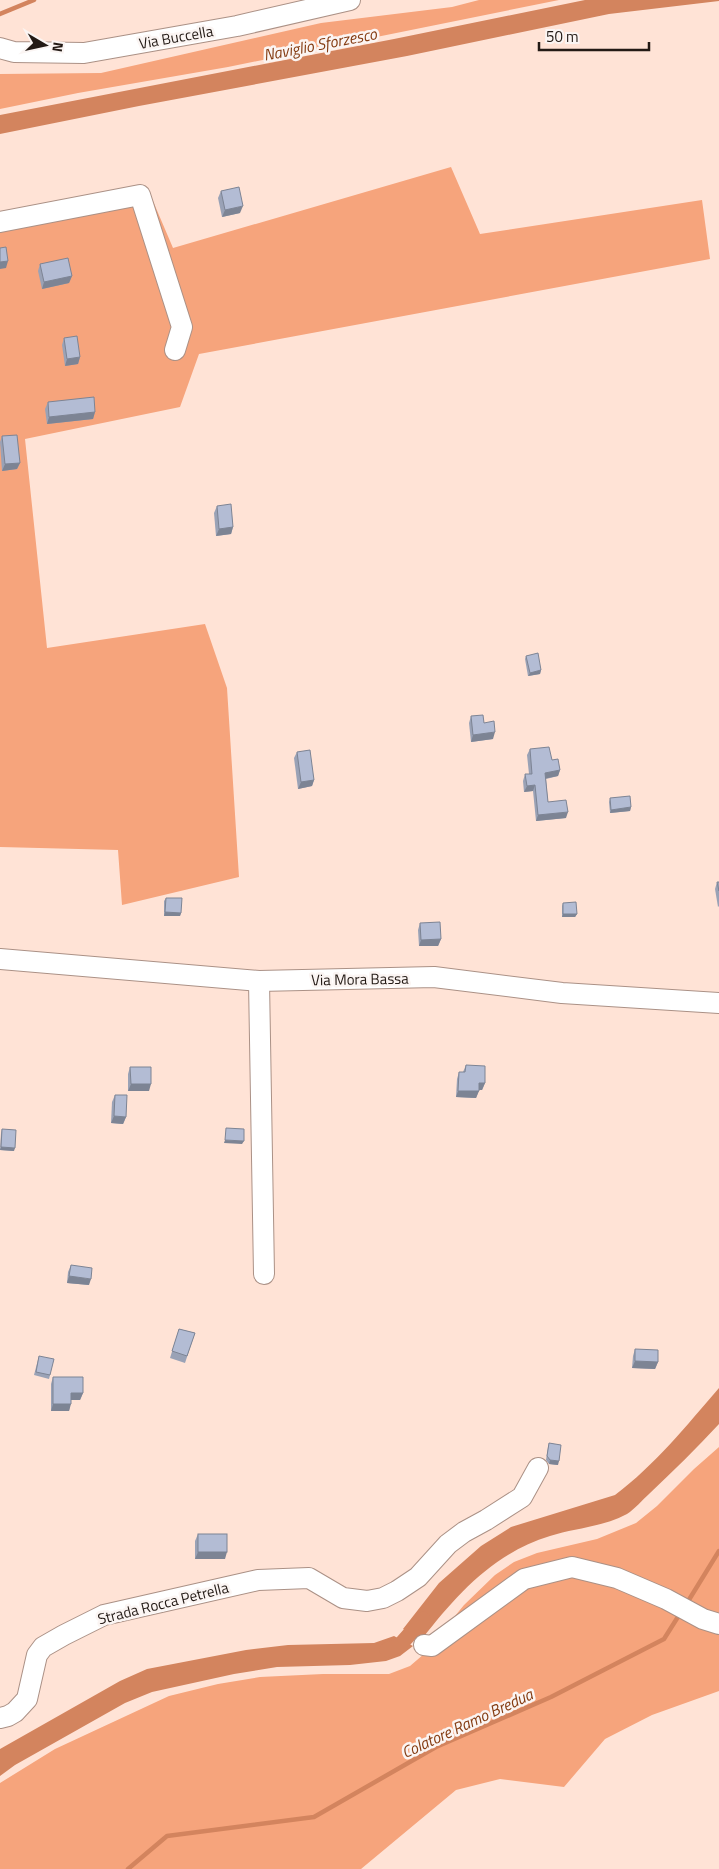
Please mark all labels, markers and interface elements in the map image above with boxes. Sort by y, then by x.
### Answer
street label: Via Buccella [137,19,215,55]
north arrow [20,20,70,70]
scale bar [539,20,649,52]
water label: Naviglio Sforzesco [261,21,380,67]
text: 50 m [546,25,579,48]
text: N [47,41,69,54]
street label: Via Mora Bassa [311,967,409,991]
street label: Strada Rocca Petrella [95,1575,231,1630]
water label: Colatore Ramo Bredua [397,1682,537,1764]

